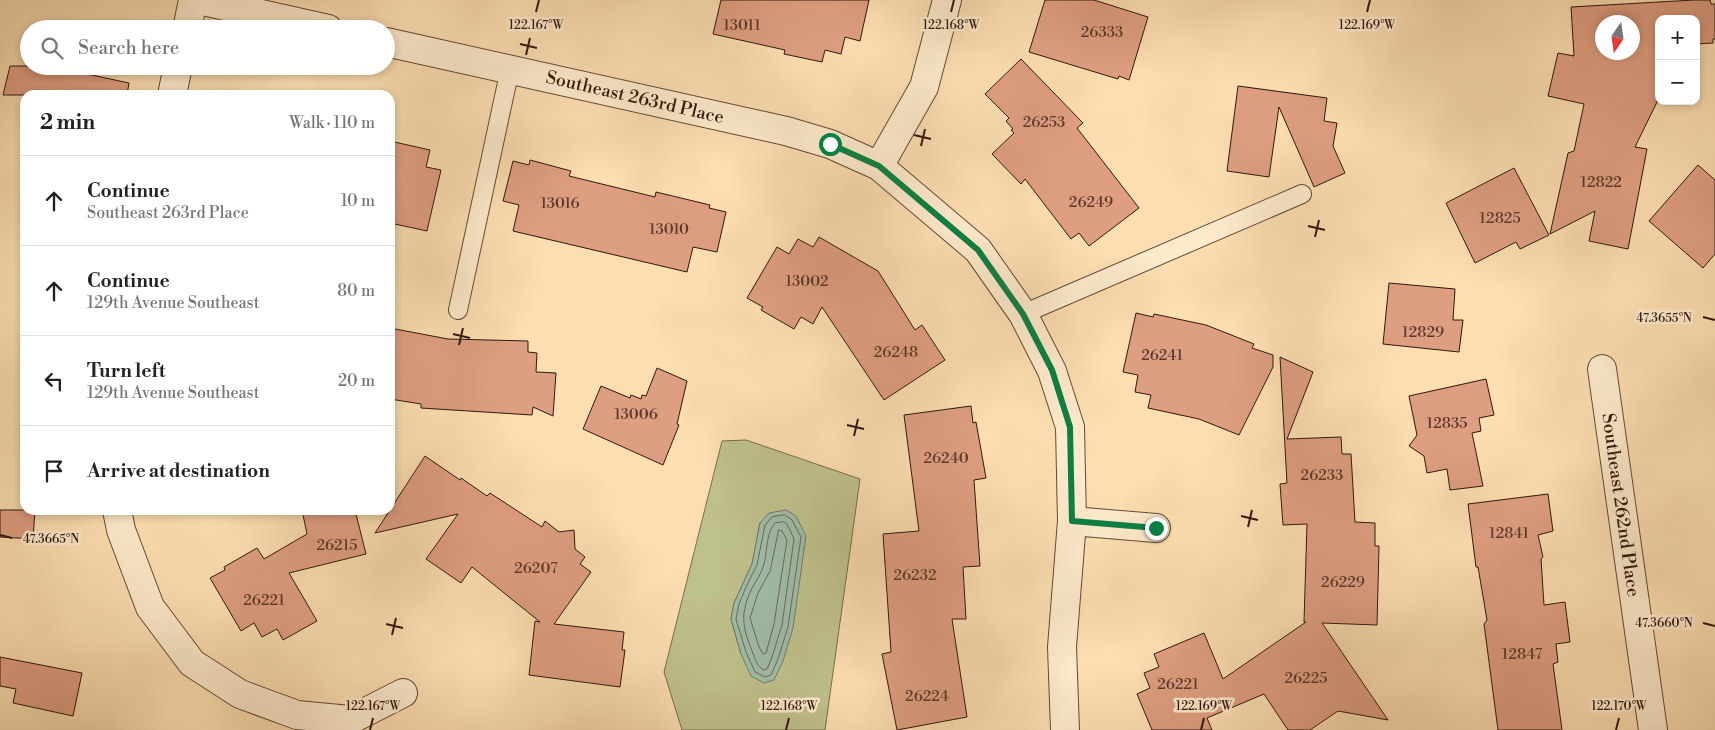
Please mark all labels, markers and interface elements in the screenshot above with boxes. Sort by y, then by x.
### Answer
north arrow [1595,15,1640,60]
map controls [1655,15,1700,105]
button: + [1655,15,1700,60]
house number: 13011 [723,16,761,35]
text: 122.167°W [509,18,564,33]
text: 122.168°W [923,18,980,33]
text: 122.169°W [1339,18,1396,33]
search box [20,20,395,75]
house number: 26333 [1081,23,1123,42]
icon: search [38,34,66,62]
text: Search here [78,36,179,60]
button: − [1655,60,1700,105]
street label: Southeast 263rd Place [544,66,726,129]
text: 2 min [40,110,95,136]
text: Walk · 110 m [289,113,375,133]
house number: 26253 [1023,113,1065,132]
route start [819,133,842,156]
house number: 12822 [1580,173,1622,192]
text: Continue [87,179,170,203]
icon: ahead [40,187,68,215]
text: 10 m [341,191,375,211]
house number: 26249 [1069,193,1113,212]
house number: 13016 [540,194,580,213]
text: Southeast 263rd Place [87,203,249,223]
house number: 12825 [1479,209,1521,228]
house number: 13010 [649,220,689,239]
text: Continue [87,269,170,293]
house number: 13002 [786,272,828,291]
icon: ahead [40,277,68,305]
text: 80 m [337,281,375,301]
text: 129th Avenue Southeast [87,293,259,313]
text: 47.3655°N [1636,311,1692,326]
house number: 12829 [1402,323,1444,342]
house number: 26248 [874,343,918,362]
house number: 26241 [1141,346,1183,365]
text: Turn left [87,359,166,383]
icon: left [40,367,68,395]
text: 20 m [338,371,375,391]
text: 129th Avenue Southeast [87,383,259,403]
house number: 13006 [614,405,658,424]
street label: Southeast 262nd Place [1596,412,1645,598]
house number: 12835 [1426,414,1468,433]
house number: 26240 [923,449,969,468]
icon: arrive [40,457,68,485]
text: Arrive at destination [87,459,270,483]
house number: 26233 [1301,466,1343,485]
route end [1145,517,1168,540]
house number: 12841 [1489,524,1530,543]
text: 47.3665°N [23,532,79,547]
house number: 26215 [316,536,358,555]
house number: 26207 [514,559,558,578]
house number: 26232 [893,566,937,585]
house number: 26229 [1321,573,1365,592]
house number: 26221 [243,591,285,610]
text: 47.3660°N [1635,616,1693,631]
house number: 12847 [1502,645,1543,664]
house number: 26225 [1284,669,1328,688]
house number: 26221 [1157,675,1199,694]
house number: 26224 [905,687,949,706]
text: 122.167°W [346,699,401,714]
text: 122.168°W [761,699,818,714]
text: 122.169°W [1176,699,1233,714]
text: 122.170°W [1591,699,1648,714]

